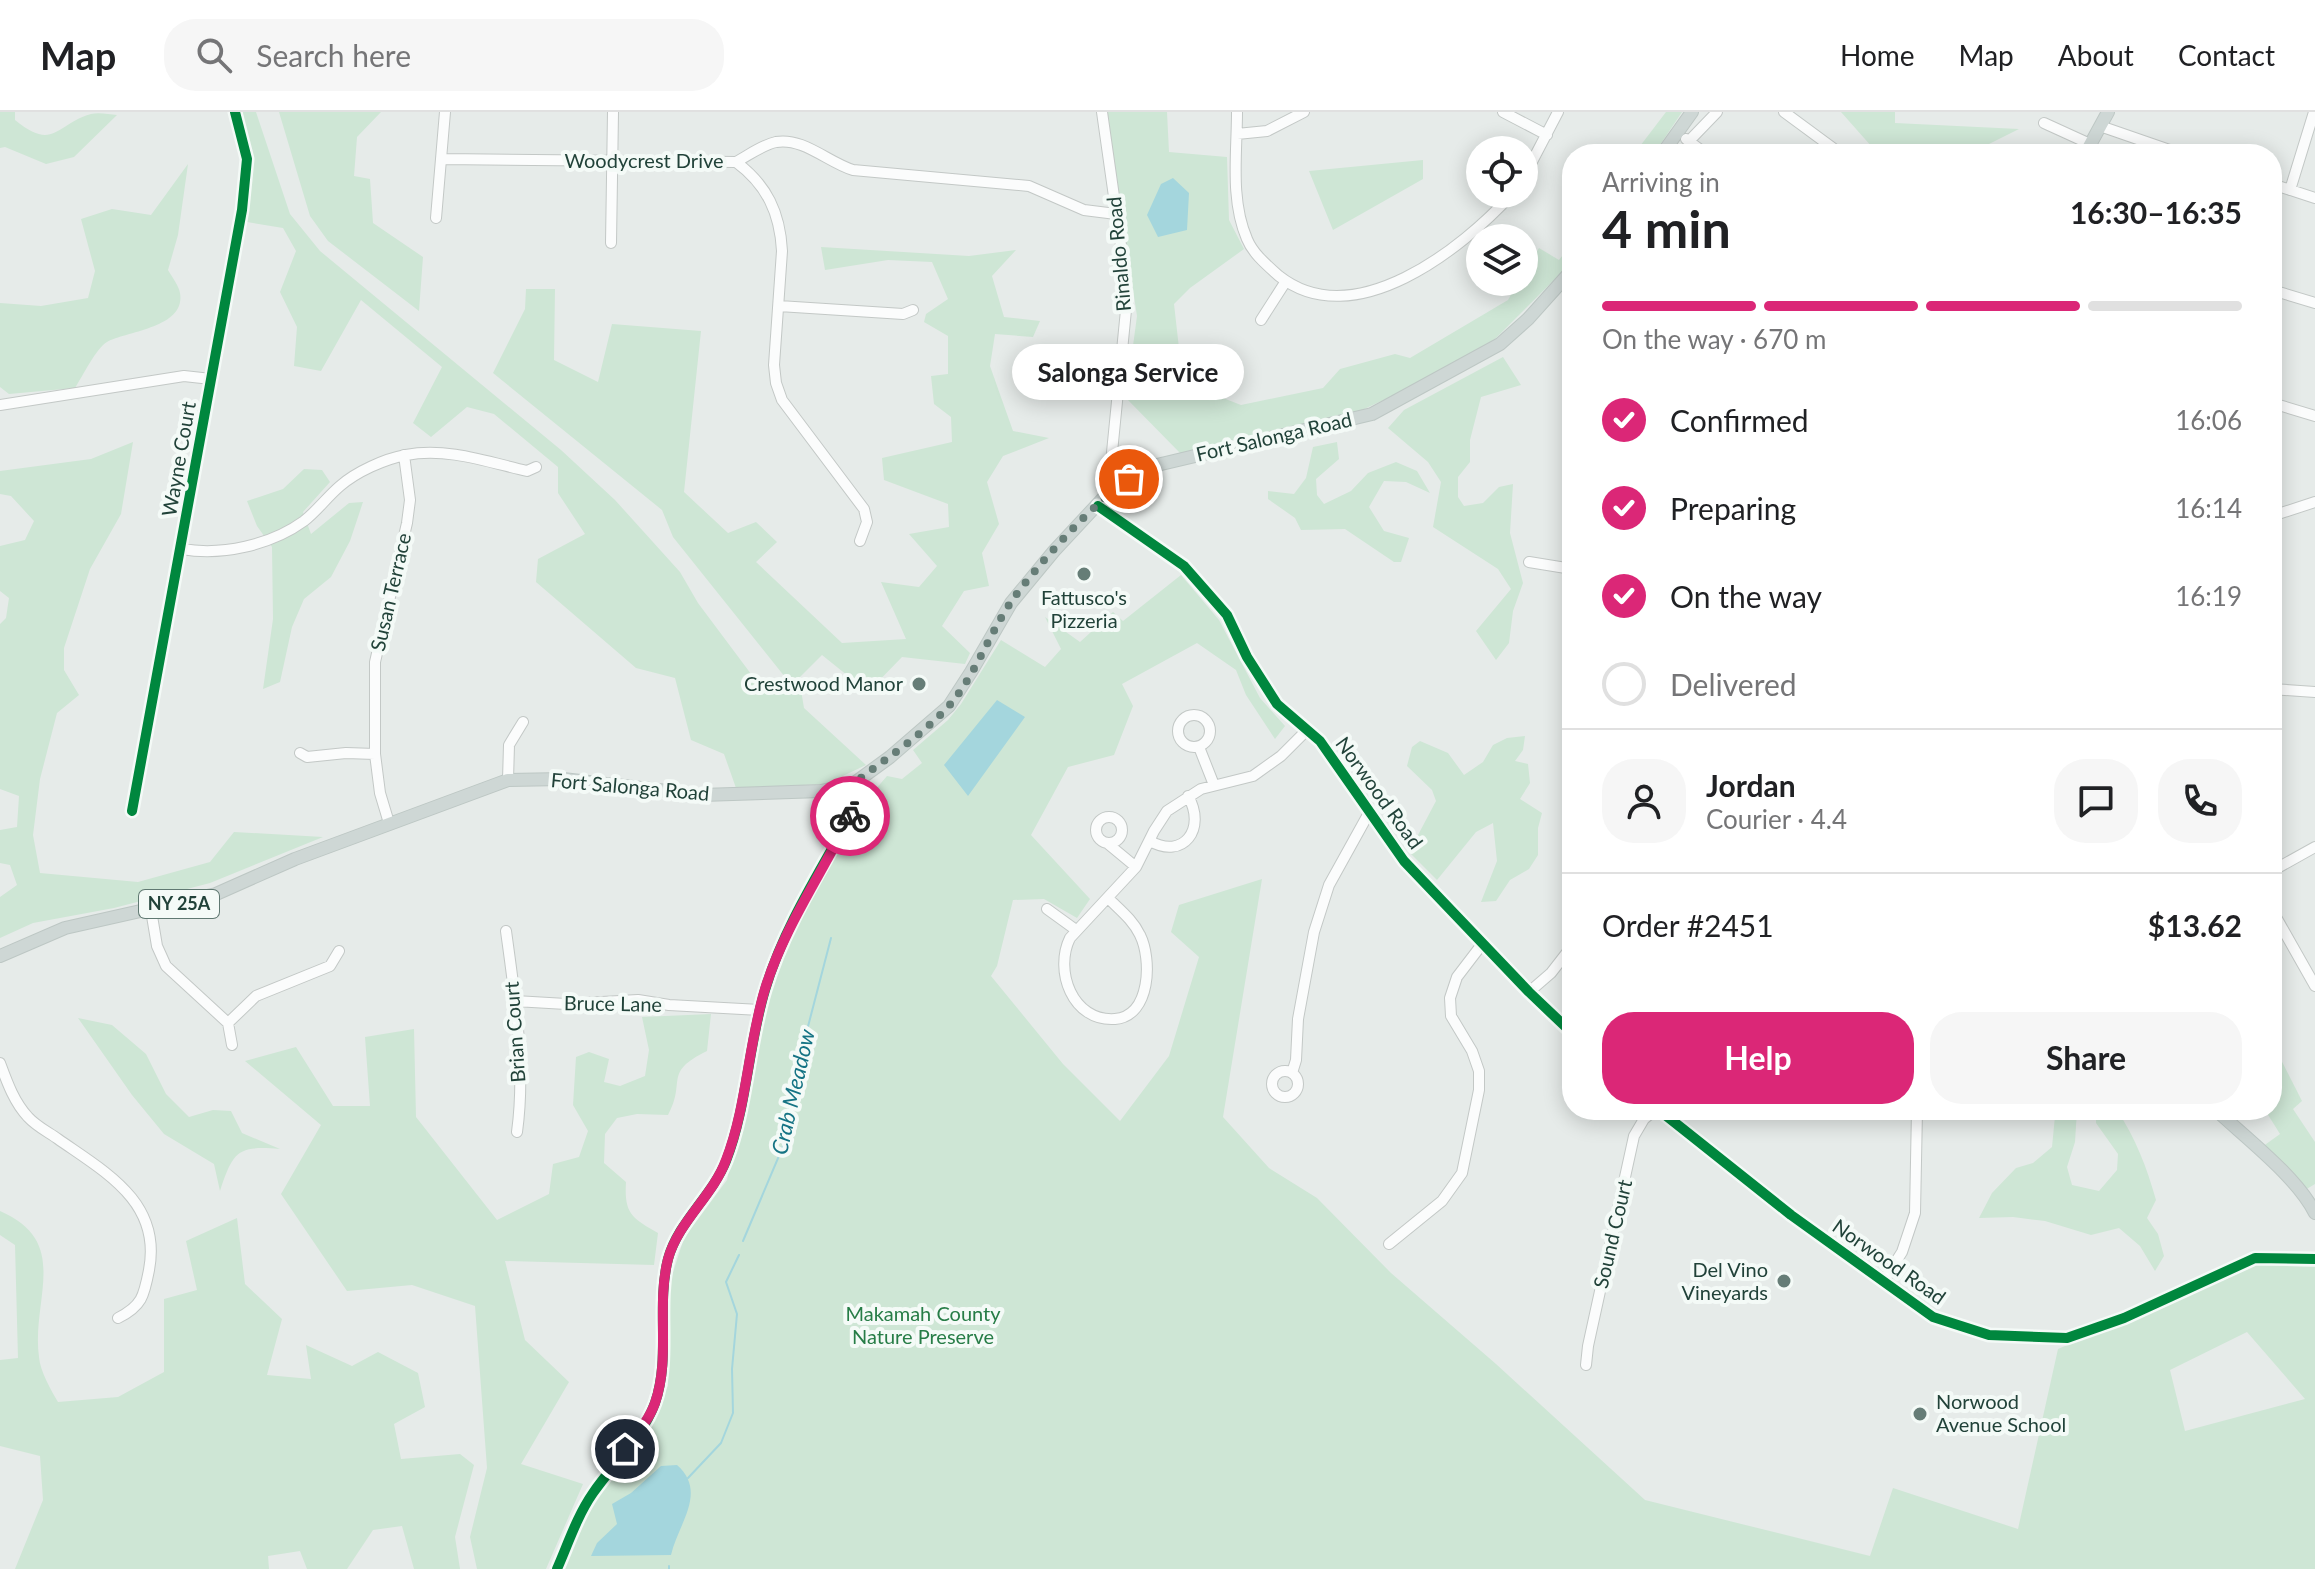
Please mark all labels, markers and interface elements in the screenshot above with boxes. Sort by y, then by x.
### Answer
search box [164,19,724,91]
text: Map [40,32,116,78]
icon: search [192,33,236,77]
text: Search here [256,37,411,73]
text: Home [1840,38,1915,72]
text: Map [1959,38,2014,72]
text: About [2058,38,2134,72]
text: Contact [2178,38,2275,72]
map controls [1466,136,1538,296]
button: locate [1466,136,1538,208]
street label: Woodycrest Drive [564,148,724,172]
text: Arriving in [1602,166,1720,198]
text: 16:30–16:35 [2070,194,2242,230]
street label: Rinaldo Road [1101,196,1135,312]
text: 4 min [1602,197,1731,259]
button: layers [1466,224,1538,296]
text: On the way · 670 m [1602,323,1826,355]
callout: Salonga Service [1013,343,1245,399]
text: Salonga Service [1038,356,1218,388]
icon: check [1602,398,1646,442]
street label: Wayne Court [156,399,200,518]
text: Confirmed [1670,402,1809,438]
text: 16:06 [2175,404,2242,436]
street label: Fort Salonga Road [1194,406,1354,466]
pin [1095,445,1163,513]
icon: bag [1107,457,1151,501]
icon: check [1602,486,1646,530]
text: Preparing [1670,490,1796,526]
text: 16:14 [2175,492,2242,524]
street label: Susan Terrace [365,530,415,653]
marker: Fattusco's Pizzeria [1075,565,1093,583]
icon: check [1602,574,1646,618]
text: On the way [1670,578,1822,614]
text: 16:19 [2175,580,2242,612]
place label: Fattusco's Pizzeria [1041,585,1127,632]
text: Delivered [1670,666,1797,702]
place label: Crestwood Manor [744,671,904,695]
marker: Crestwood Manor [910,675,928,693]
street label: Norwood Road [1331,732,1428,853]
button: person [1602,759,1686,843]
button: chat [2054,759,2138,843]
button: phone [2158,759,2242,843]
street label: Fort Salonga Road [550,767,710,805]
text: Jordan [1706,767,1796,803]
courier [810,776,890,856]
icon: bike [828,794,872,838]
text: Courier · 4.4 [1706,803,1847,835]
road number: NY 25A [139,890,219,918]
text: Order #2451 [1602,907,1774,943]
text: $13.62 [2148,907,2242,943]
street label: Brian Court [499,981,530,1083]
street label: Bruce Lane [564,990,662,1016]
button: Help [1602,1012,1914,1104]
button: Share [1930,1012,2242,1104]
water label: Crab Meadow [765,1026,820,1157]
street label: Sound Court [1588,1177,1636,1290]
street label: Norwood Road [1828,1213,1951,1309]
place label: Del Vino Vineyards [1681,1257,1768,1304]
marker: Del Vino Vineyards [1775,1272,1793,1290]
park label: Makamah County Nature Preserve [845,1301,1001,1348]
place label: Norwood Avenue School [1936,1389,2066,1436]
marker: Norwood Avenue School [1911,1405,1929,1423]
pin [591,1415,659,1483]
icon: home [603,1427,647,1471]

